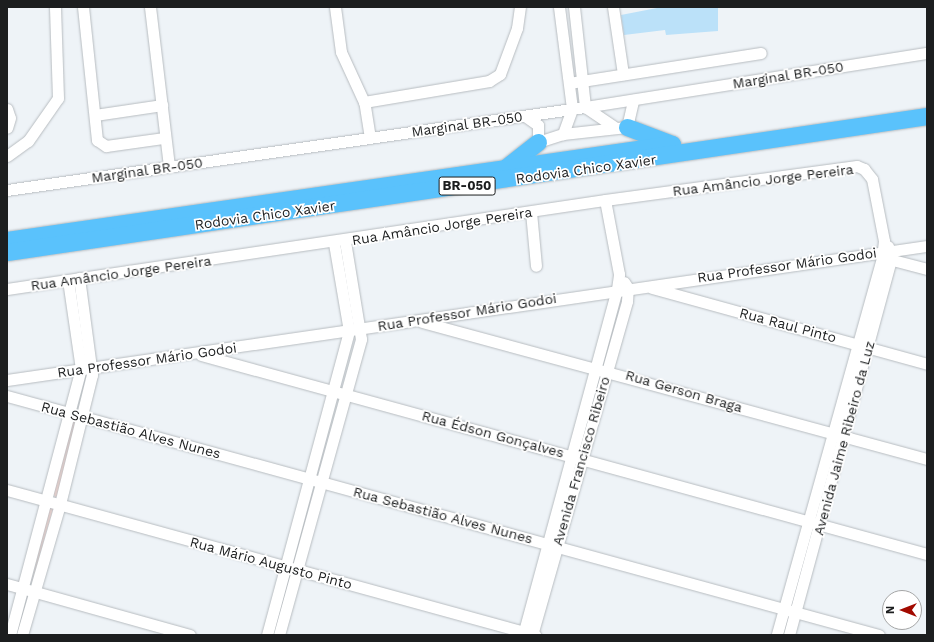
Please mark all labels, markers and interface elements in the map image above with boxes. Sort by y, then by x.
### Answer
street label: Marginal BR-050 [731,58,845,92]
street label: Marginal BR-050 [410,108,524,140]
street label: Rodovia Chico Xavier [514,151,658,187]
street label: Marginal BR-050 [90,154,204,186]
street label: Rua Amâncio Jorge Pereira [671,160,855,200]
road number: BR-050 [438,175,496,197]
street label: Rodovia Chico Xavier [193,197,337,233]
street label: Rua Amâncio Jorge Pereira [350,203,534,249]
street label: Rua Professor Mário Godoi [696,244,878,286]
street label: Rua Amâncio Jorge Pereira [29,252,213,294]
street label: Rua Professor Mário Godoi [376,289,558,335]
street label: Rua Raul Pinto [737,304,839,346]
street label: Avenida Jaime Ribeiro da Luz [810,338,878,538]
street label: Rua Professor Mário Godoi [56,339,238,381]
street label: Rua Gerson Braga [623,366,745,416]
street label: Avenida Francisco Ribeiro [549,374,613,548]
street label: Rua Sebastião Alves Nunes [39,398,223,462]
street label: Rua Édson Gonçalves [420,407,566,461]
street label: Rua Sebastião Alves Nunes [351,483,535,547]
street label: Rua Mário Augusto Pinto [188,533,354,593]
north arrow [882,590,922,630]
text: N [884,606,897,614]

